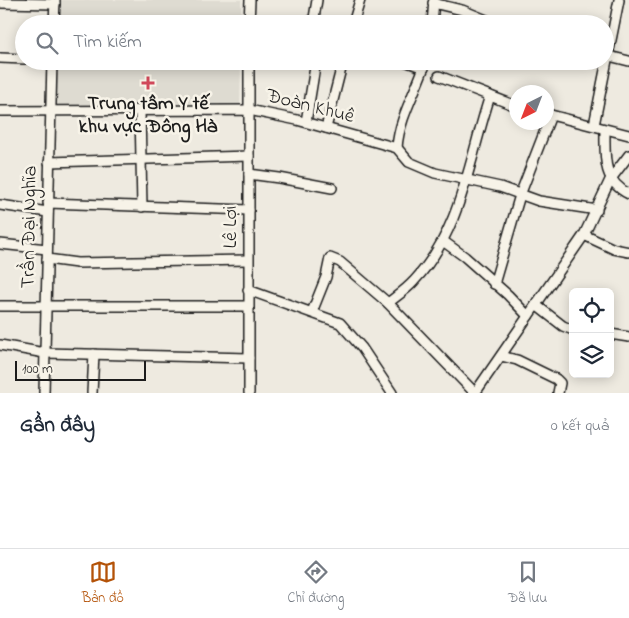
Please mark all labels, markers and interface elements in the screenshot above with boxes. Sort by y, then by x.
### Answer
search box [15,15,614,70]
icon: search [33,29,61,57]
text: Tìm kiếm [73,29,142,56]
marker: Trung tâm Y tế khu vực Đông Hà [141,76,155,90]
street label: Đoàn Khuê [262,82,357,132]
north arrow [509,85,554,130]
place label: Trung tâm Y tế khu vực Đông Hà [79,90,218,143]
street label: Trần Đại Nghĩa [14,165,47,289]
street label: Lê Lợi [217,206,246,248]
map controls [569,288,614,378]
button: locate [569,288,614,333]
button: layers [569,333,614,378]
scale bar [15,358,146,381]
text: 100 m [22,359,53,380]
text: Gần đây [20,411,95,441]
text: 0 kết quả [551,414,609,438]
tab: Bản đồ [82,558,124,609]
tab: Chỉ đường [288,558,344,609]
tab: Đã lưu [508,558,547,609]

